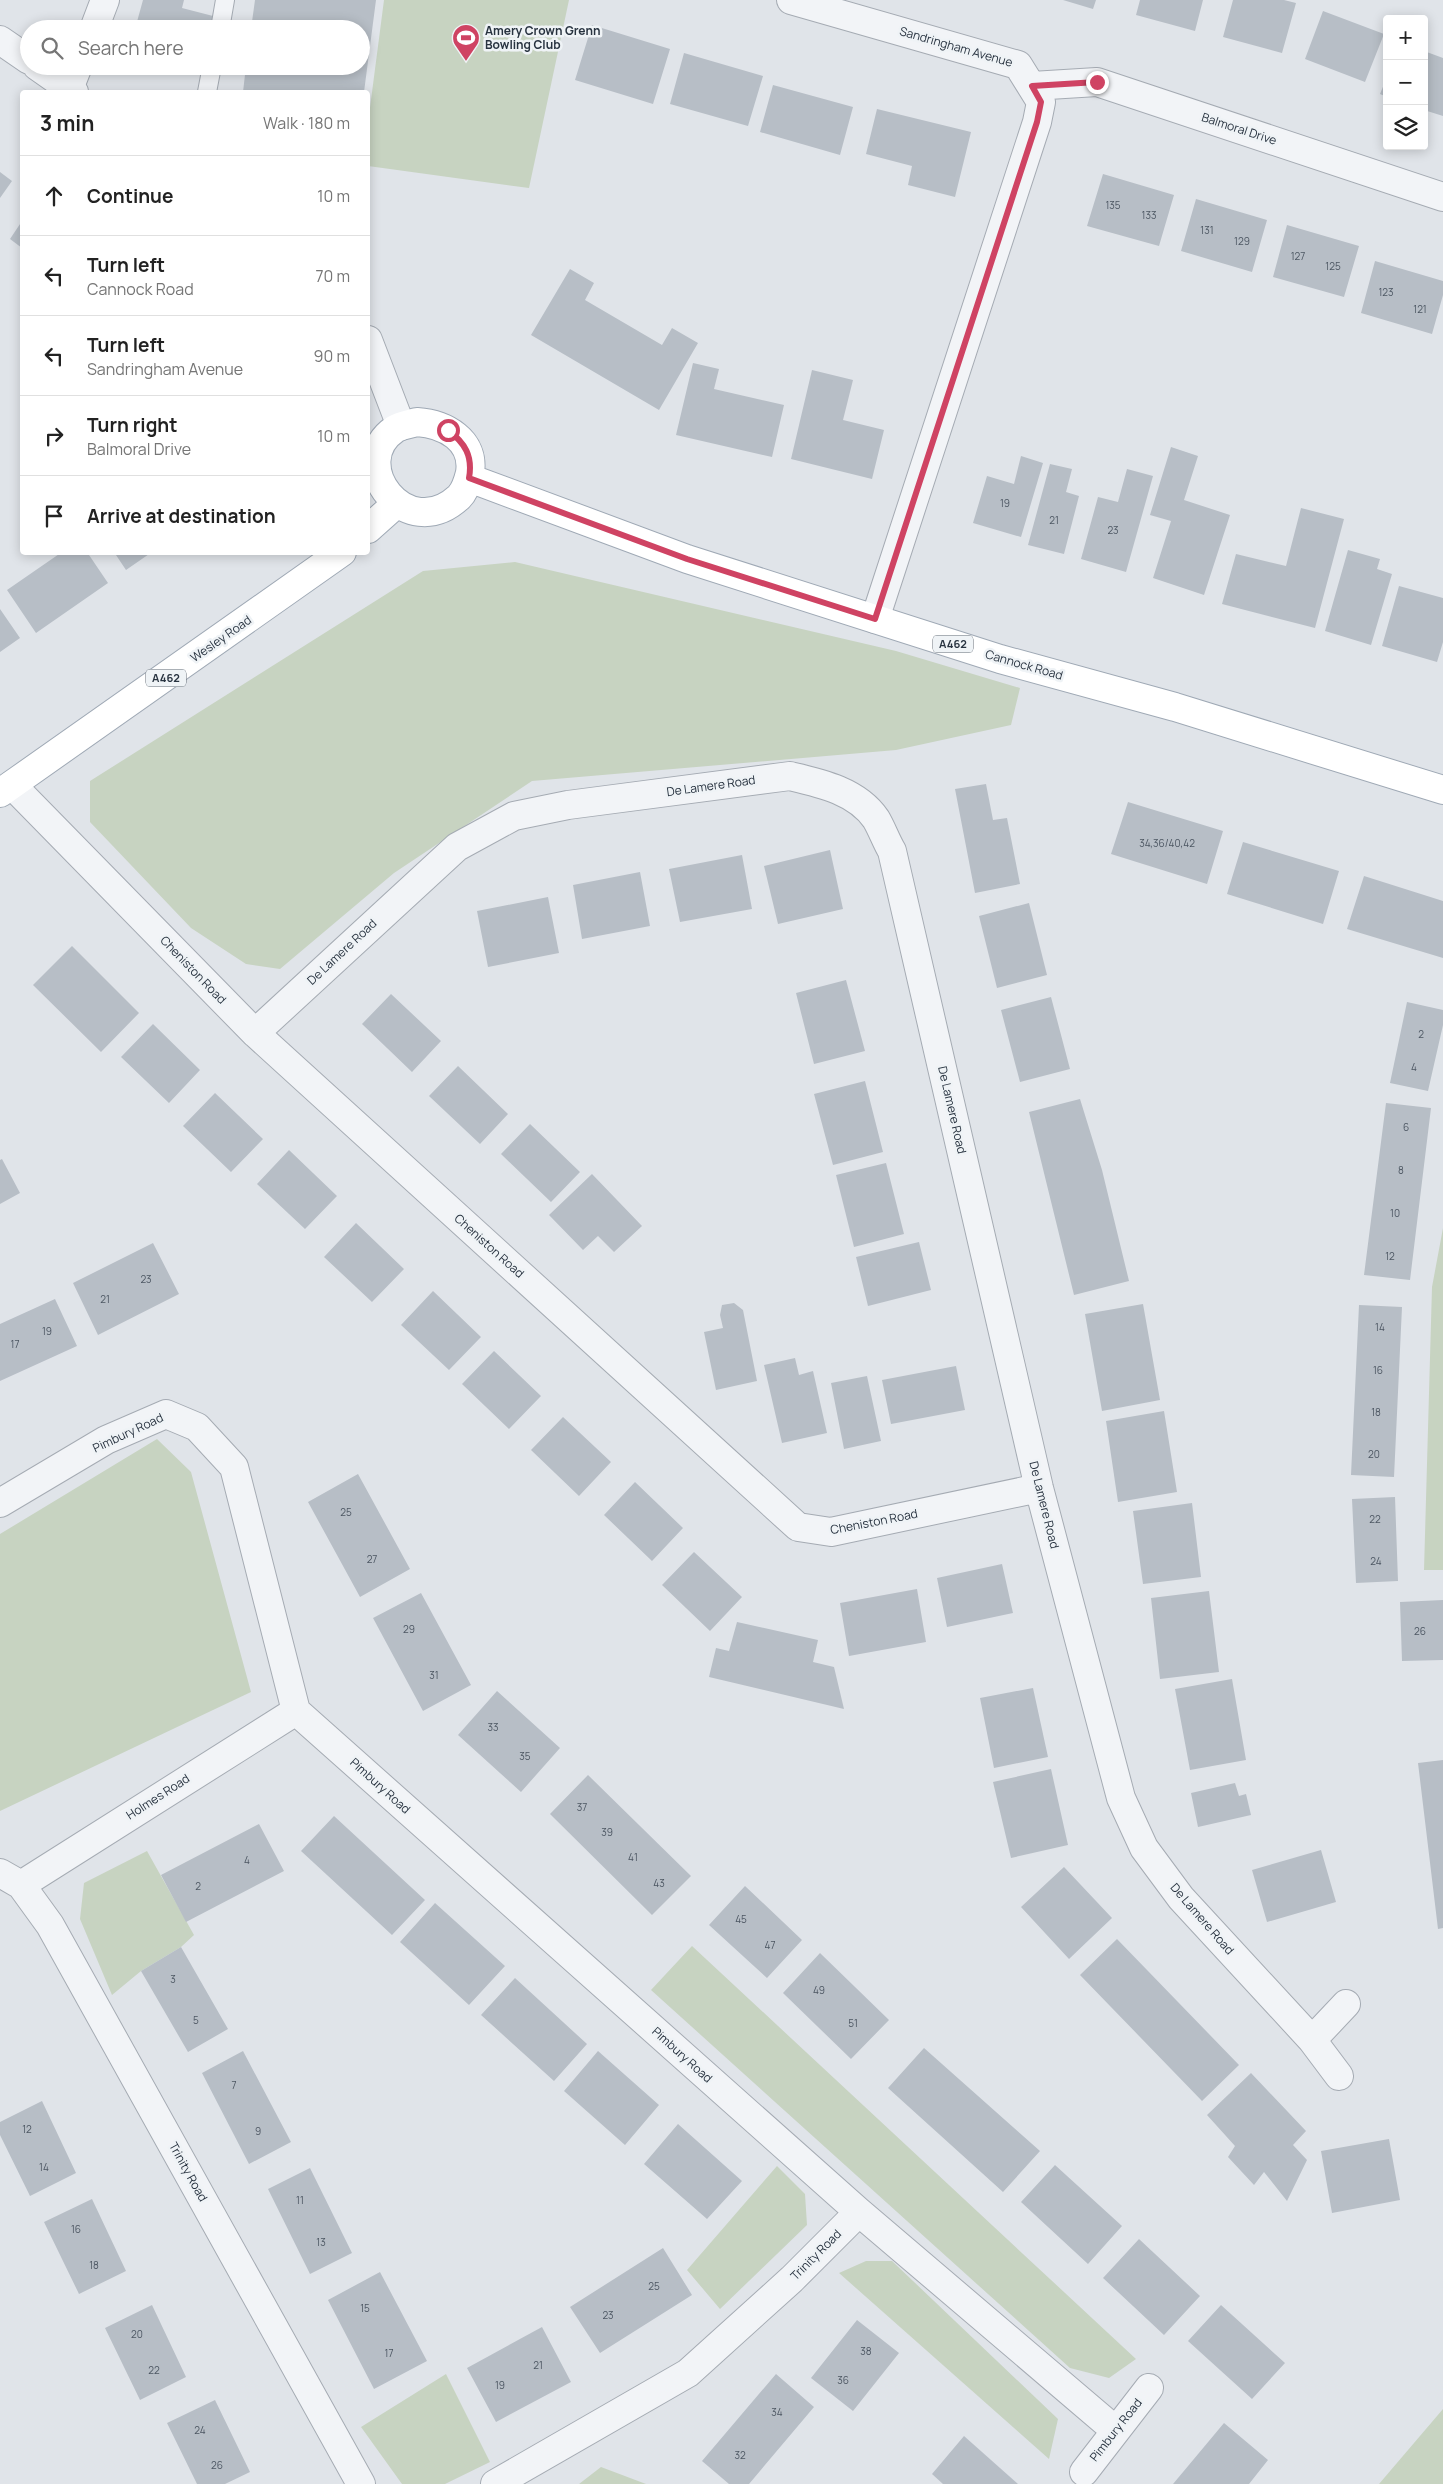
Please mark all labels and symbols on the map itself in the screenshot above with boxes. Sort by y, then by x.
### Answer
place label: Amery Crown Grenn Bowling Club [485,22,600,53]
street label: Sandringham Avenue [898,22,1015,71]
sports icon: Amery Crown Grenn Bowling Club [451,23,481,62]
route end [1086,71,1109,94]
street label: Balmoral Drive [1199,108,1279,149]
house number: 135 [1105,198,1121,212]
house number: 133 [1142,208,1156,222]
house number: 131 [1200,223,1214,237]
house number: 129 [1234,234,1250,248]
house number: 127 [1291,249,1305,263]
house number: 125 [1325,259,1341,273]
house number: 123 [1378,285,1394,299]
house number: 121 [1413,302,1427,316]
route start [437,419,460,442]
house number: 19 [1000,496,1010,510]
house number: 21 [1049,513,1059,527]
house number: 23 [1107,523,1119,537]
street label: Wesley Road [187,611,255,666]
road number: A462 [933,636,973,652]
street label: Cannock Road [983,645,1065,684]
road number: A462 [146,670,186,686]
street label: De Lamere Road [665,771,756,800]
house number: 34,36/40,42 [1139,836,1195,850]
street label: De Lamere Road [303,915,380,988]
street label: Cheniston Road [157,932,230,1007]
house number: 2 [1418,1027,1424,1041]
house number: 4 [1411,1060,1417,1074]
street label: De Lamere Road [934,1064,971,1155]
house number: 6 [1403,1120,1409,1134]
house number: 8 [1398,1163,1404,1177]
house number: 10 [1390,1206,1400,1220]
street label: Cheniston Road [451,1210,528,1282]
house number: 12 [1385,1249,1395,1263]
house number: 23 [140,1272,152,1286]
house number: 21 [100,1292,110,1306]
house number: 14 [1375,1320,1385,1334]
house number: 19 [42,1324,52,1338]
house number: 17 [11,1337,19,1351]
house number: 16 [1373,1363,1383,1377]
house number: 18 [1371,1405,1381,1419]
street label: Pimbury Road [90,1409,166,1456]
house number: 20 [1368,1447,1380,1461]
street label: De Lamere Road [1025,1459,1064,1550]
house number: 25 [340,1505,352,1519]
street label: Cheniston Road [829,1505,919,1538]
house number: 22 [1369,1512,1381,1526]
house number: 27 [367,1552,377,1566]
house number: 24 [1370,1554,1382,1568]
house number: 29 [403,1622,415,1636]
house number: 26 [1414,1624,1426,1638]
house number: 31 [429,1668,439,1682]
house number: 33 [487,1720,499,1734]
house number: 35 [519,1749,531,1763]
street label: Pimbury Road [346,1754,414,1817]
street label: Holmes Road [123,1770,193,1823]
house number: 37 [577,1800,587,1814]
house number: 39 [601,1825,613,1839]
house number: 41 [628,1850,638,1864]
house number: 4 [244,1853,250,1867]
house number: 43 [653,1876,665,1890]
house number: 2 [195,1879,201,1893]
street label: De Lamere Road [1167,1879,1238,1958]
house number: 45 [735,1912,747,1926]
house number: 47 [765,1938,775,1952]
house number: 3 [170,1972,176,1986]
house number: 49 [813,1983,825,1997]
house number: 5 [193,2013,199,2027]
house number: 51 [848,2016,858,2030]
street label: Pimbury Road [648,2023,716,2086]
house number: 7 [231,2078,237,2092]
house number: 12 [22,2122,32,2136]
house number: 9 [255,2124,261,2138]
street label: Trinity Road [165,2139,212,2204]
house number: 14 [39,2160,49,2174]
house number: 11 [296,2193,304,2207]
house number: 16 [71,2222,81,2236]
street label: Trinity Road [787,2226,845,2284]
house number: 13 [316,2235,326,2249]
house number: 18 [89,2258,99,2272]
house number: 25 [648,2279,660,2293]
house number: 15 [360,2301,370,2315]
house number: 23 [602,2308,614,2322]
house number: 20 [131,2327,143,2341]
house number: 38 [860,2344,872,2358]
house number: 17 [385,2346,393,2360]
house number: 21 [533,2358,543,2372]
house number: 22 [148,2363,160,2377]
house number: 36 [837,2373,849,2387]
house number: 19 [495,2378,505,2392]
street label: Pimbury Road [1086,2395,1146,2465]
house number: 34 [771,2405,783,2419]
house number: 24 [194,2423,206,2437]
house number: 32 [734,2448,746,2462]
house number: 26 [211,2458,223,2472]

